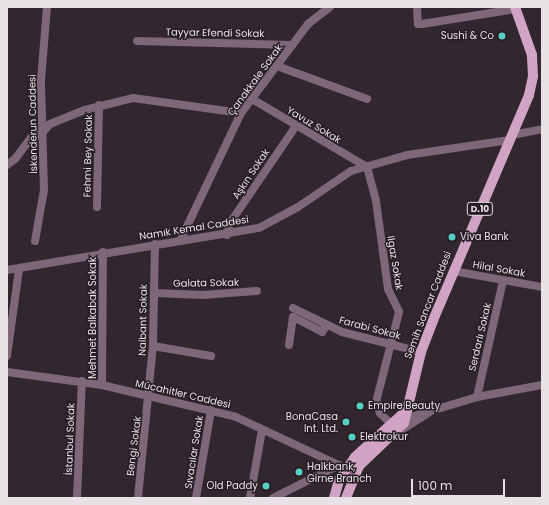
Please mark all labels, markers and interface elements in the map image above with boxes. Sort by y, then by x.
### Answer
street label: Tayyar Efendi Sokak [165,26,265,40]
place label: Sushi & Co [441,30,494,42]
marker: Sushi & Co [497,31,507,41]
street label: Çanakkale Sokak [225,42,285,118]
street label: İskenderun Caddesi [26,74,40,174]
street label: Yavuz Sokak [285,104,343,146]
street label: Fehmi Bey Sokak [81,114,95,198]
street label: Aşkın Sokak [230,147,272,201]
road number: D.10 [466,202,494,216]
street label: Namık Kemal Caddesi [138,213,250,243]
place label: Viva Bank [460,231,509,243]
marker: Viva Bank [447,232,457,242]
street label: Ilgaz Sokak [385,235,405,291]
street label: Semih Sancar Caddesi [402,250,454,360]
street label: Mehmet Balkabak Sokak [87,257,99,379]
street label: Hilal Sokak [472,258,526,280]
street label: Galata Sokak [173,276,239,290]
street label: Nalbant Sokak [136,284,150,356]
street label: Serdarlı Sokak [466,302,494,372]
street label: Farabi Sokak [338,314,402,342]
street label: Mücahitler Caddesi [134,377,232,411]
place label: Empire Beauty [368,400,440,412]
marker: Empire Beauty [355,401,365,411]
street label: İstanbul Sokak [63,403,77,475]
place label: BonaCasa Int. Ltd. [286,410,338,434]
street label: Sıvacılar Sokak [182,414,206,490]
street label: Bengi Sokak [124,416,144,476]
marker: BonaCasa Int. Ltd. [341,417,351,427]
place label: Elektrokur [360,431,408,443]
marker: Elektrokur [347,432,357,442]
place label: Halkbank, Girne Branch [307,460,372,484]
marker: Halkbank, Girne Branch [294,467,304,477]
scale bar [413,471,507,497]
text: 100 m [418,477,452,494]
place label: Old Paddy [207,480,258,492]
marker: Old Paddy [261,481,271,491]

